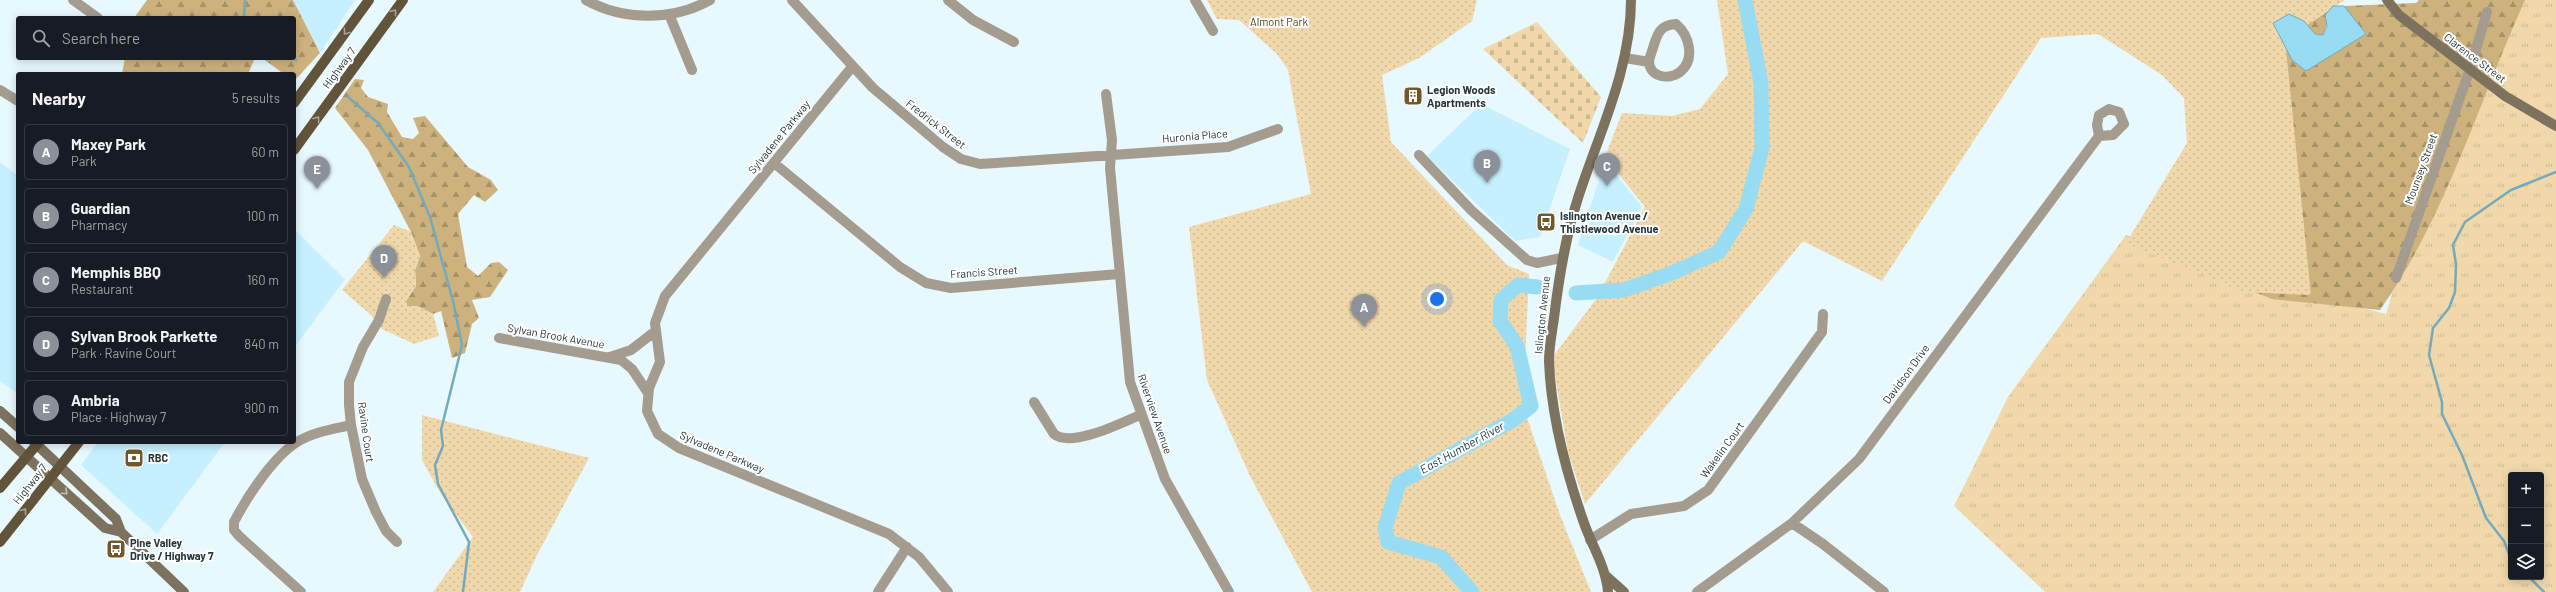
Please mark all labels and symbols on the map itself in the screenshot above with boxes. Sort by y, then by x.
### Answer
one-way arrow [390,9,397,16]
park label: Almont Park [1250,15,1308,28]
one-way arrow [344,27,351,34]
street label: Clarence Street [2442,30,2509,85]
street label: Highway 7 [319,45,358,91]
place label: Legion Woods Apartments [1427,83,1496,109]
building icon: Legion Woods Apartments [1402,85,1424,107]
street label: Fredrick Street [904,96,969,151]
street label: Sylvadene Parkway [745,97,812,176]
one-way arrow [312,116,319,123]
street label: Huronia Place [1162,126,1228,145]
street label: Mounsey Street [2402,132,2439,206]
pin: B [1474,150,1500,183]
pin: C [1594,153,1620,186]
pin: E [304,156,330,189]
place label: Islington Avenue / Thistlewood Avenue [1560,209,1658,235]
bus stop icon: Islington Avenue / Thistlewood Avenue [1535,211,1557,233]
pin: D [371,245,397,278]
street label: Francis Street [950,263,1018,280]
street label: Islington Avenue [1531,275,1552,355]
your location [1427,289,1447,309]
pin: A [1351,294,1377,327]
street label: Sylvan Brook Avenue [507,321,606,350]
street label: Davidson Drive [1880,341,1932,406]
street label: Riverview Avenue [1136,372,1175,456]
street label: Ravine Court [356,401,377,463]
water label: East Humber River [1417,418,1507,476]
street label: Wakelin Court [1697,419,1746,480]
street label: Sylvadene Parkway [678,428,766,475]
bank icon: RBC [123,447,145,469]
place label: RBC [148,451,169,464]
street label: Highway 7 [10,461,49,506]
one-way arrow [60,488,68,495]
one-way arrow [19,509,26,516]
place label: Pine Valley Drive / Highway 7 [130,536,214,562]
bus stop icon: Pine Valley Drive / Highway 7 [105,538,127,560]

